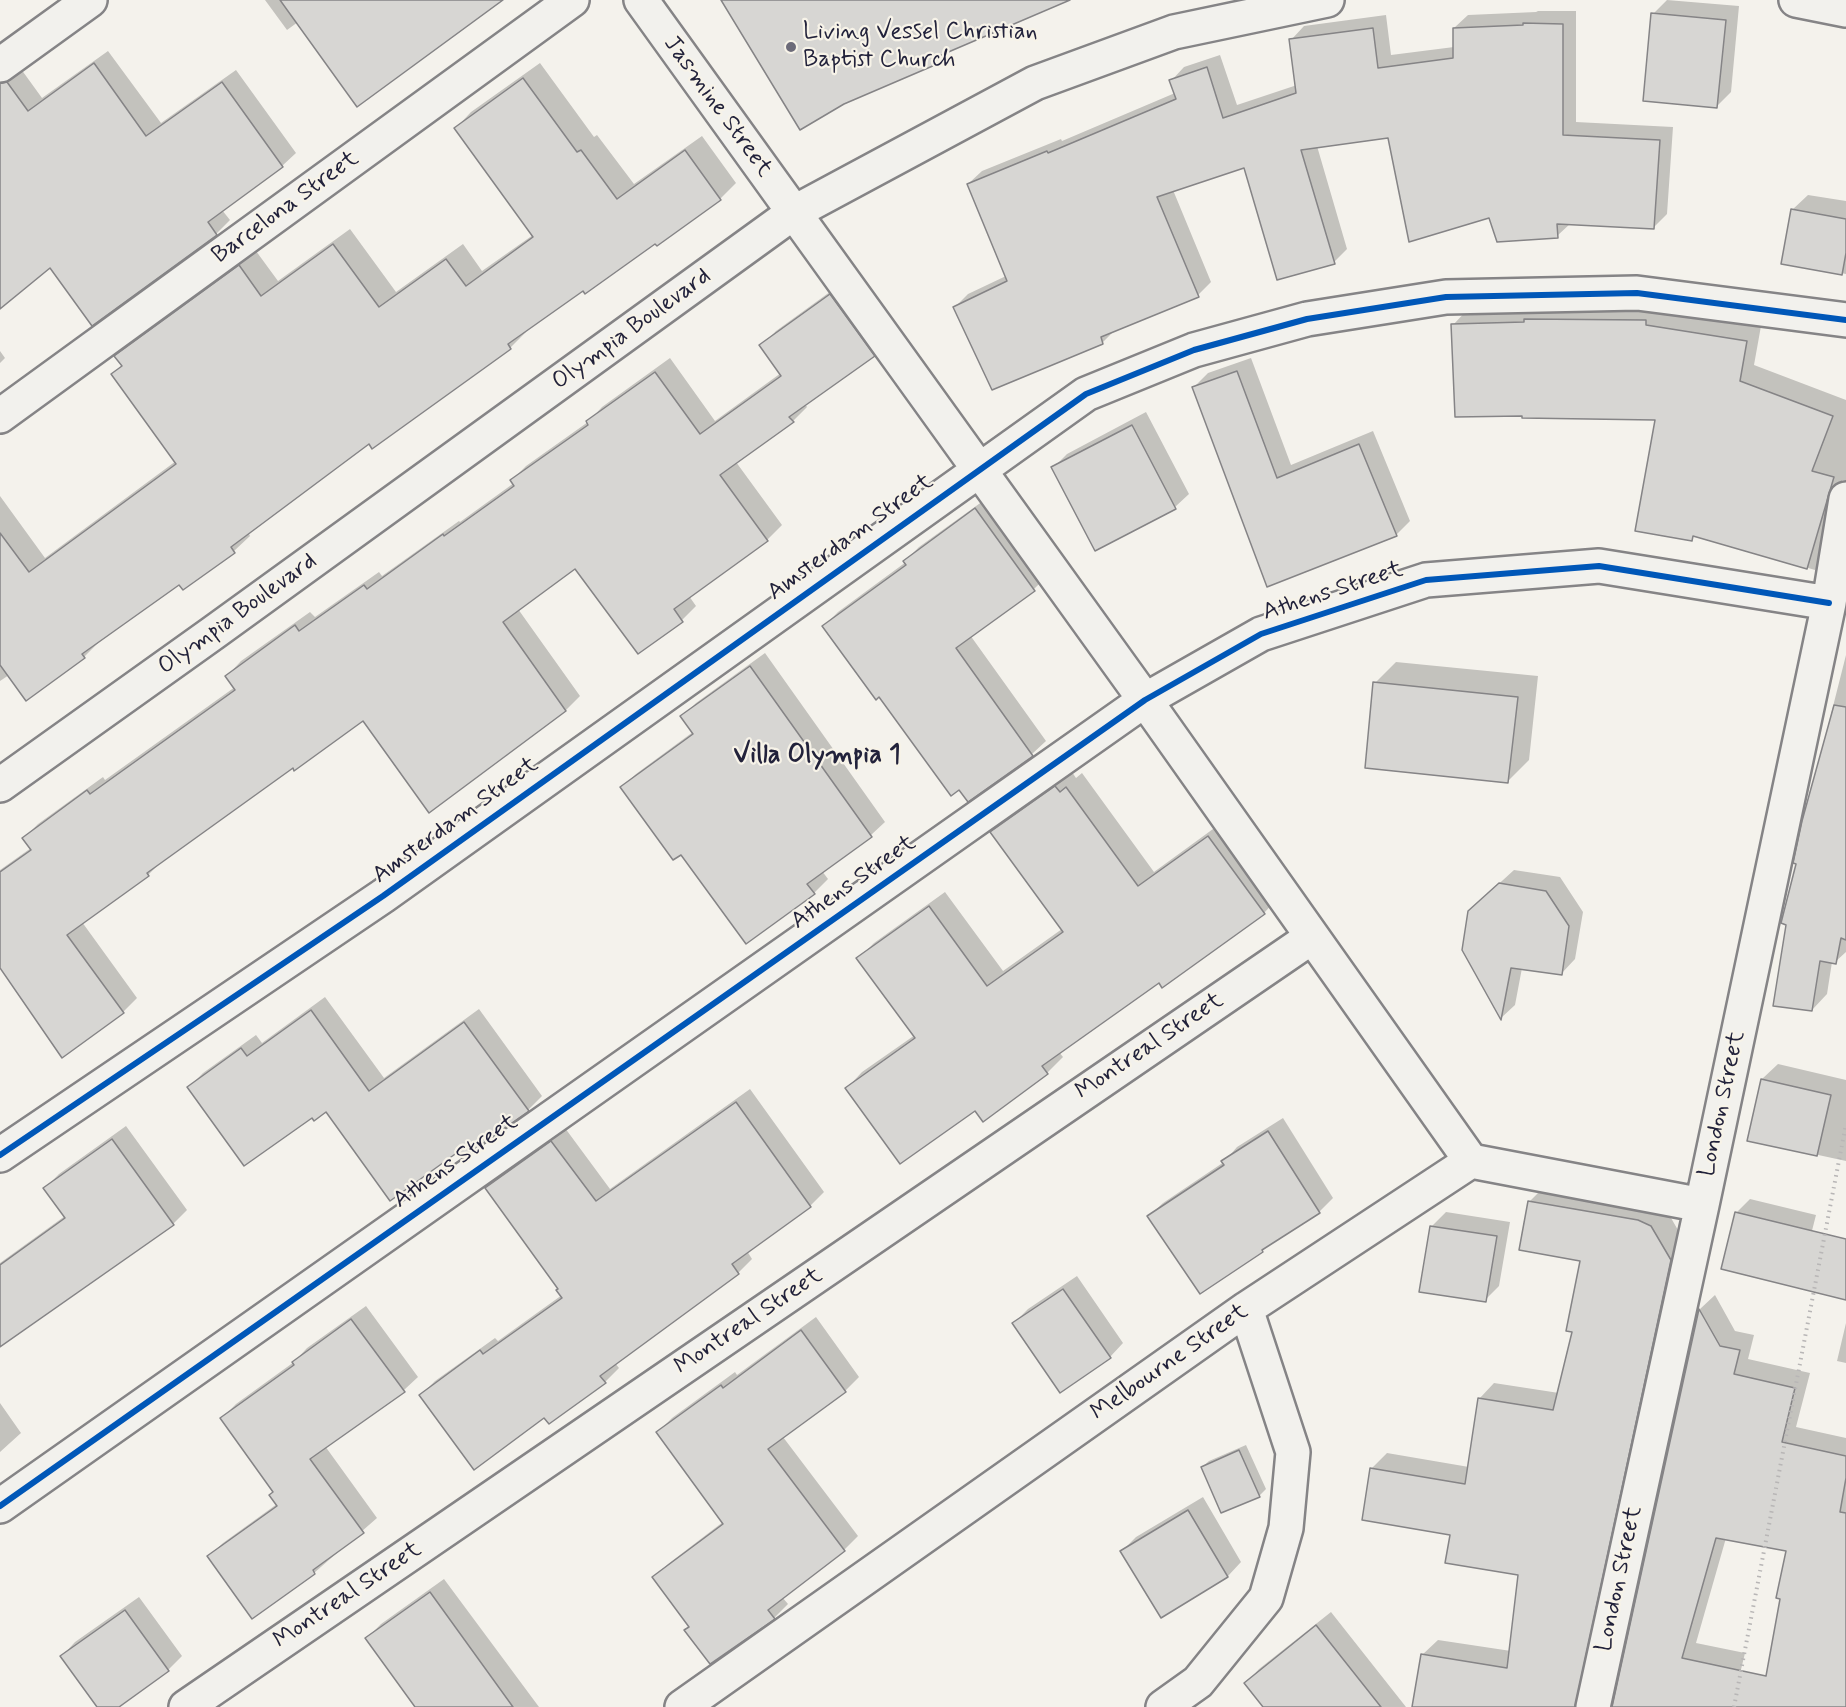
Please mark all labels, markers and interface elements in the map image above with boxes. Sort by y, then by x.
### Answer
place label: Living Vessel Christian Baptist Church [803,19,1037,75]
street label: Jasmine Street [656,31,778,183]
marker: Living Vessel Christian Baptist Church [784,40,798,54]
street label: Barcelona Street [207,145,365,271]
street label: Olympia Boulevard [547,263,717,397]
street label: Amsterdam Street [763,468,939,608]
street label: Olympia Boulevard [153,548,323,682]
street label: Athens Street [1259,556,1407,628]
district label: Villa Olympia 1 [733,741,901,773]
street label: Amsterdam Street [368,751,544,891]
street label: Athens Street [786,829,922,937]
street label: Montreal Street [1071,987,1229,1107]
street label: London Street [1694,1029,1752,1179]
street label: Athens Street [388,1108,524,1216]
street label: Montreal Street [670,1262,828,1382]
street label: Melbourne Street [1086,1298,1254,1428]
street label: London Street [1591,1504,1649,1654]
street label: Montreal Street [269,1536,427,1656]

